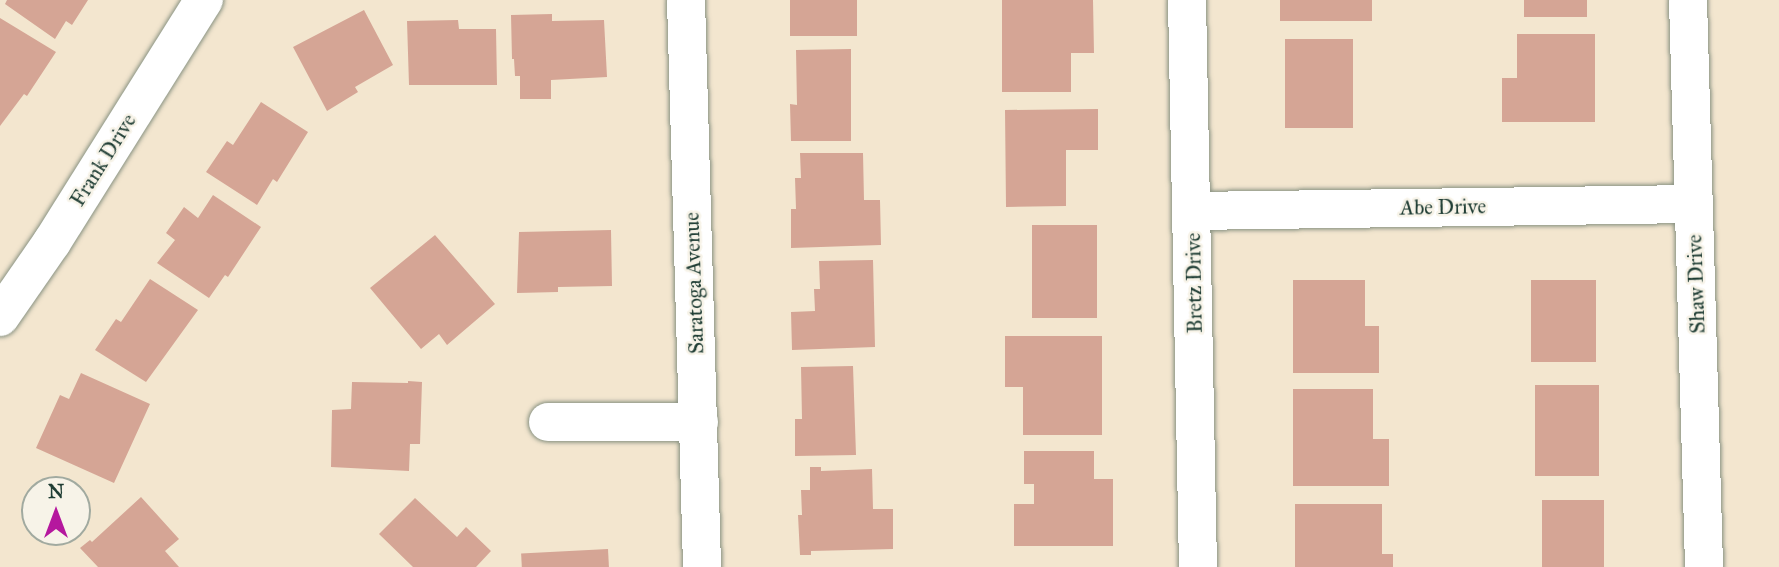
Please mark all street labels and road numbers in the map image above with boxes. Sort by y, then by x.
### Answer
street label: Frank Drive [65,109,141,211]
street label: Abe Drive [1400,194,1486,220]
street label: Saratoga Avenue [679,212,709,354]
street label: Bretz Drive [1181,233,1207,333]
street label: Shaw Drive [1682,234,1710,334]

